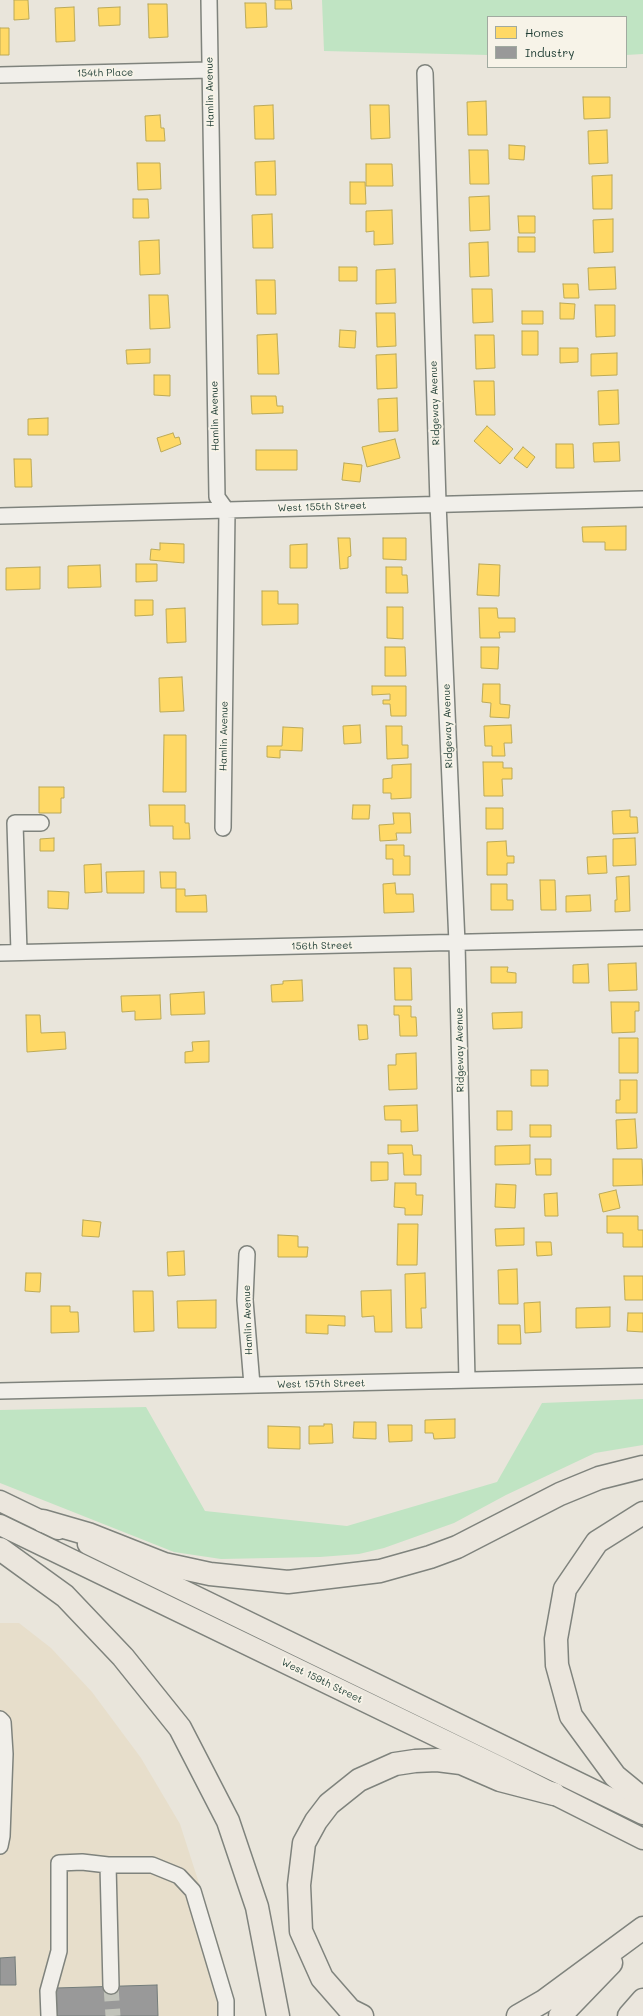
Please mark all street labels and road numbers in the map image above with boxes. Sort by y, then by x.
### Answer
street label: Hamlin Avenue [203,57,217,127]
street label: 154th Place [77,67,133,79]
street label: Ridgeway Avenue [428,360,442,446]
street label: Hamlin Avenue [208,381,222,451]
street label: West 155th Street [278,499,366,515]
street label: Ridgeway Avenue [441,683,455,769]
street label: Hamlin Avenue [217,701,231,771]
street label: 156th Street [291,939,353,953]
street label: Ridgeway Avenue [453,1007,467,1093]
street label: Hamlin Avenue [241,1285,255,1355]
street label: West 157th Street [277,1377,365,1391]
street label: West 159th Street [280,1656,364,1706]

